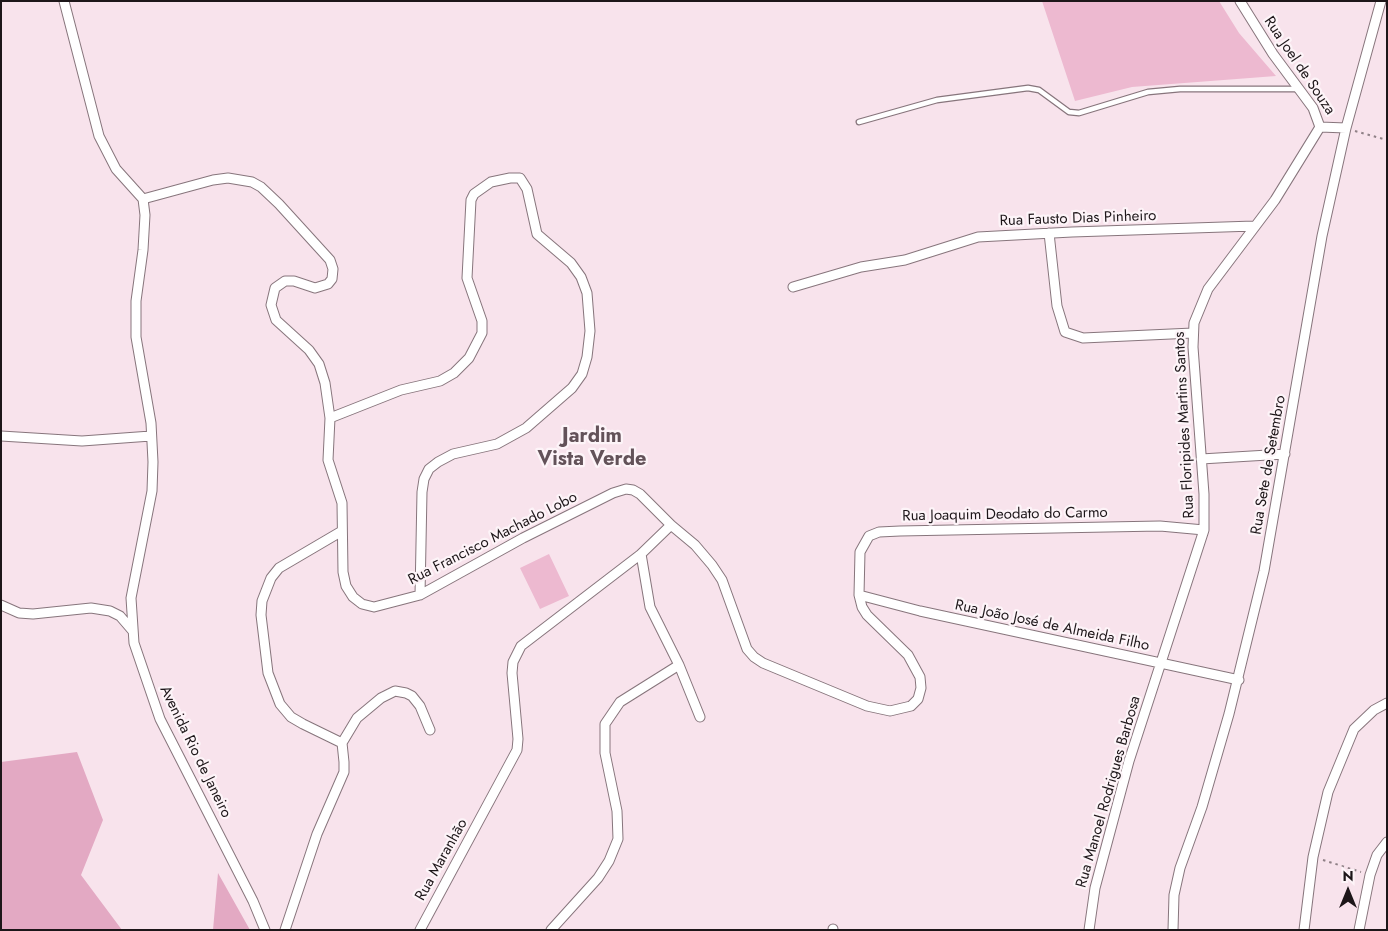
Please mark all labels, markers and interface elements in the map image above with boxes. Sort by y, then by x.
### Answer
street label: Rua Joel de Souza [1259,13,1339,119]
street label: Rua Fausto Dias Pinheiro [999,207,1157,231]
street label: Rua Floripides Martins Santos [1171,331,1199,519]
street label: Rua Sete de Setembro [1248,394,1290,536]
district label: Jardim Vista Verde [537,425,647,472]
street label: Rua Francisco Machado Lobo [406,489,580,589]
street label: Rua Joaquim Deodato do Carmo [902,504,1108,526]
street label: Rua João José de Almeida Filho [953,597,1151,655]
street label: Avenida Rio de Janeiro [155,683,235,821]
street label: Rua Manoel Rodrigues Barbosa [1073,694,1145,890]
street label: Rua Maranhão [412,816,472,904]
north arrow [1323,866,1373,916]
text: N [1342,866,1354,886]

